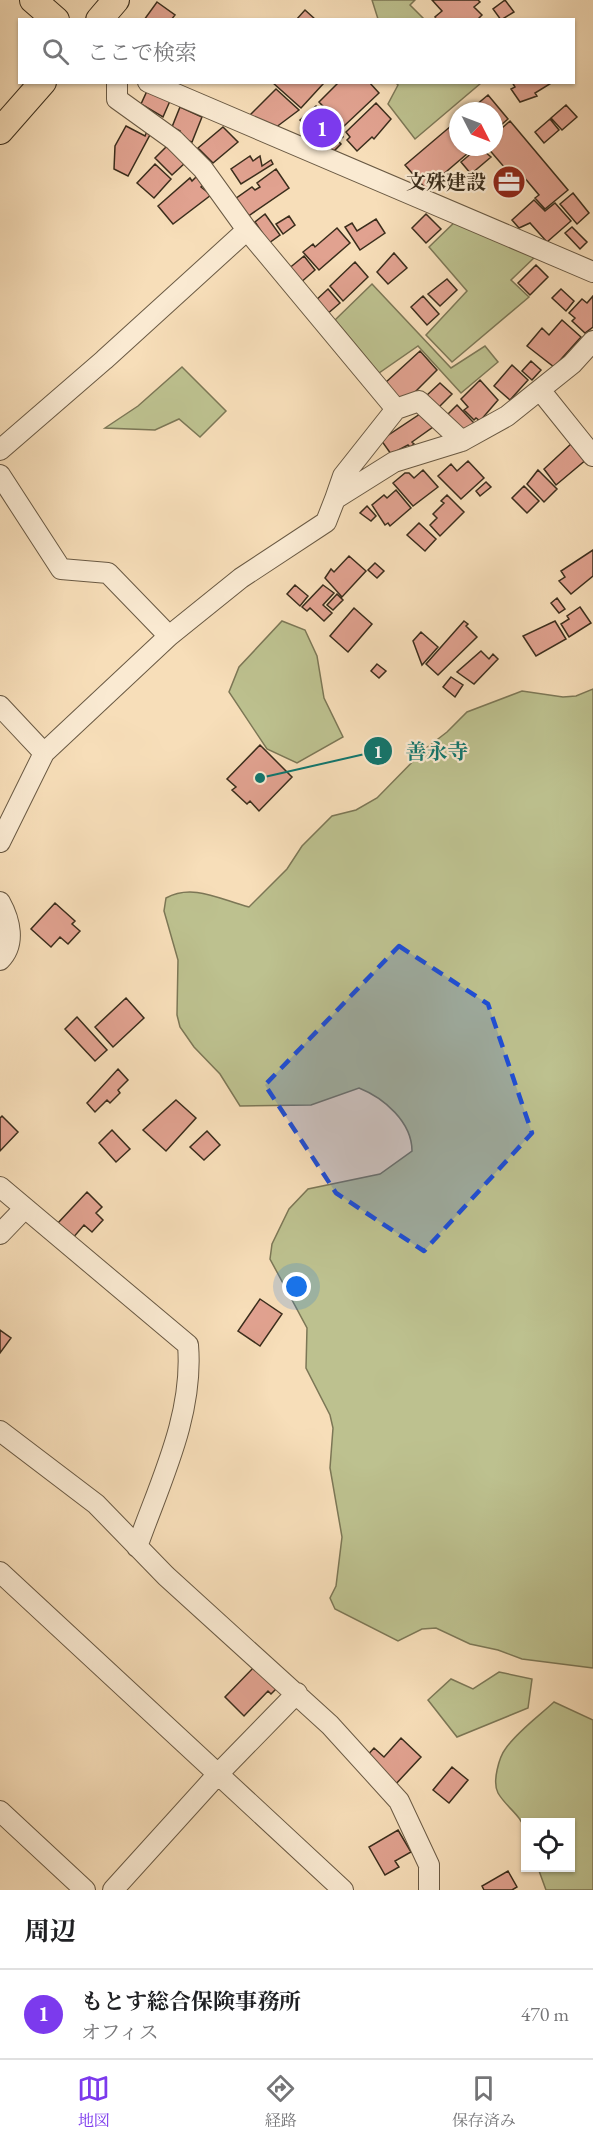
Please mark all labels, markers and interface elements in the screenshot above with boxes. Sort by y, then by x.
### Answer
search box [18,18,575,84]
icon: search [39,35,72,68]
text: ここで検索 [87,38,197,67]
north arrow [449,102,503,156]
pin: 1 [302,106,342,150]
office icon: 文殊建設 [491,164,527,200]
place label: 文殊建設 [406,169,486,195]
callout: 善永寺 [363,732,480,771]
text: 善永寺 [406,738,469,765]
text: 1 [373,740,383,763]
your location [282,1272,311,1301]
map controls [521,1818,575,1872]
button: locate [521,1818,575,1872]
text: 周辺 [24,1914,76,1948]
text: もとす総合保険事務所 [81,1987,301,2016]
text: 1 [38,2001,49,2027]
text: 470 m [521,2001,569,2027]
text: オフィス [81,2019,159,2045]
tab: 地図 [77,2072,110,2131]
tab: 経路 [264,2072,297,2131]
tab: 保存済み [452,2072,516,2131]

